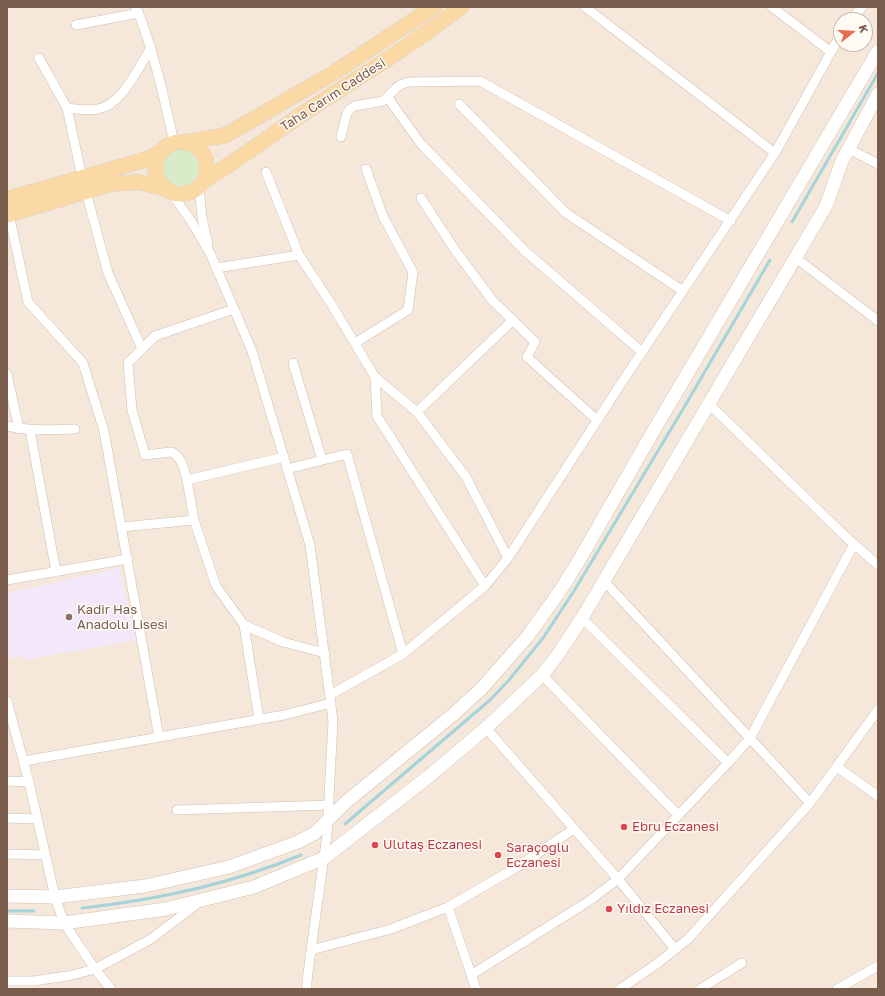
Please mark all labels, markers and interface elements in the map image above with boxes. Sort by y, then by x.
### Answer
north arrow [833,12,873,52]
text: K [857,23,871,34]
street label: Taha Carım Caddesi [277,55,389,135]
place label: Kadir Has Anadolu Lisesi [77,602,168,633]
marker: Kadir Has Anadolu Lisesi [64,612,74,622]
place label: Ebru Eczanesi [632,819,719,835]
marker: Ebru Eczanesi [619,822,629,832]
place label: Ulutaş Eczanesi [383,837,482,853]
marker: Ulutaş Eczanesi [370,840,380,850]
place label: Saraçoğlu Eczanesi [506,840,569,871]
marker: Saraçoğlu Eczanesi [493,850,503,860]
place label: Yıldız Eczanesi [617,901,709,917]
marker: Yıldız Eczanesi [604,904,614,914]

